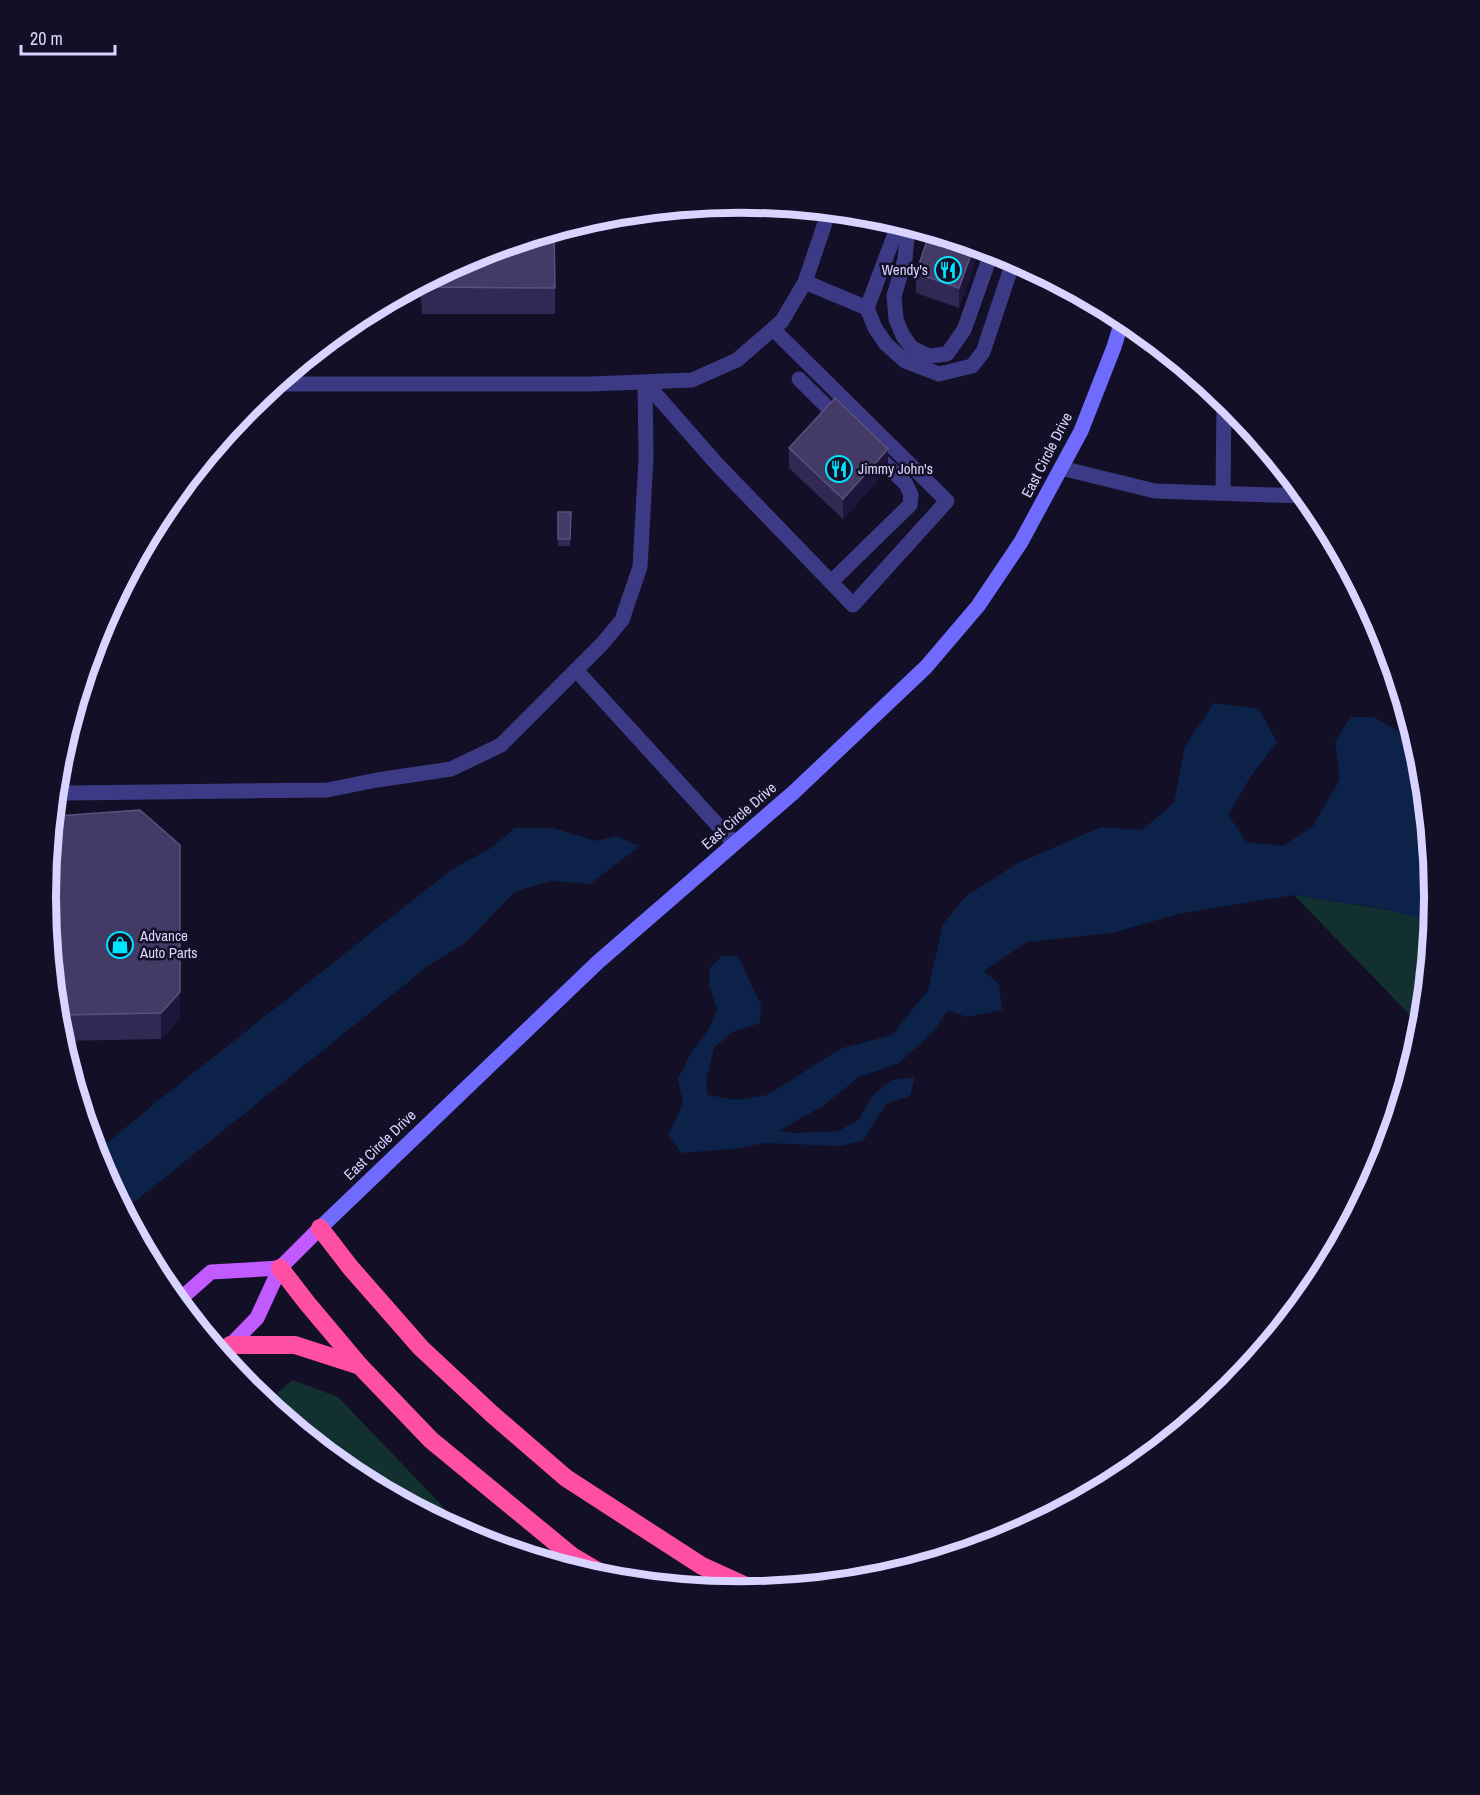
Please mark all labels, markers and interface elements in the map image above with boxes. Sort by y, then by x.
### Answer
scale bar [21,18,116,56]
text: 20 m [30,26,63,51]
restaurant icon: Wendy's [933,255,963,285]
place label: Wendy's [881,259,928,280]
street label: East Circle Drive [1016,408,1077,501]
restaurant icon: Jimmy John's [824,454,854,484]
place label: Jimmy John's [858,458,933,479]
street label: East Circle Drive [697,777,781,854]
place label: Advance Auto Parts [139,925,197,963]
shop icon: Advance Auto Parts [105,930,135,960]
street label: East Circle Drive [339,1105,420,1184]

